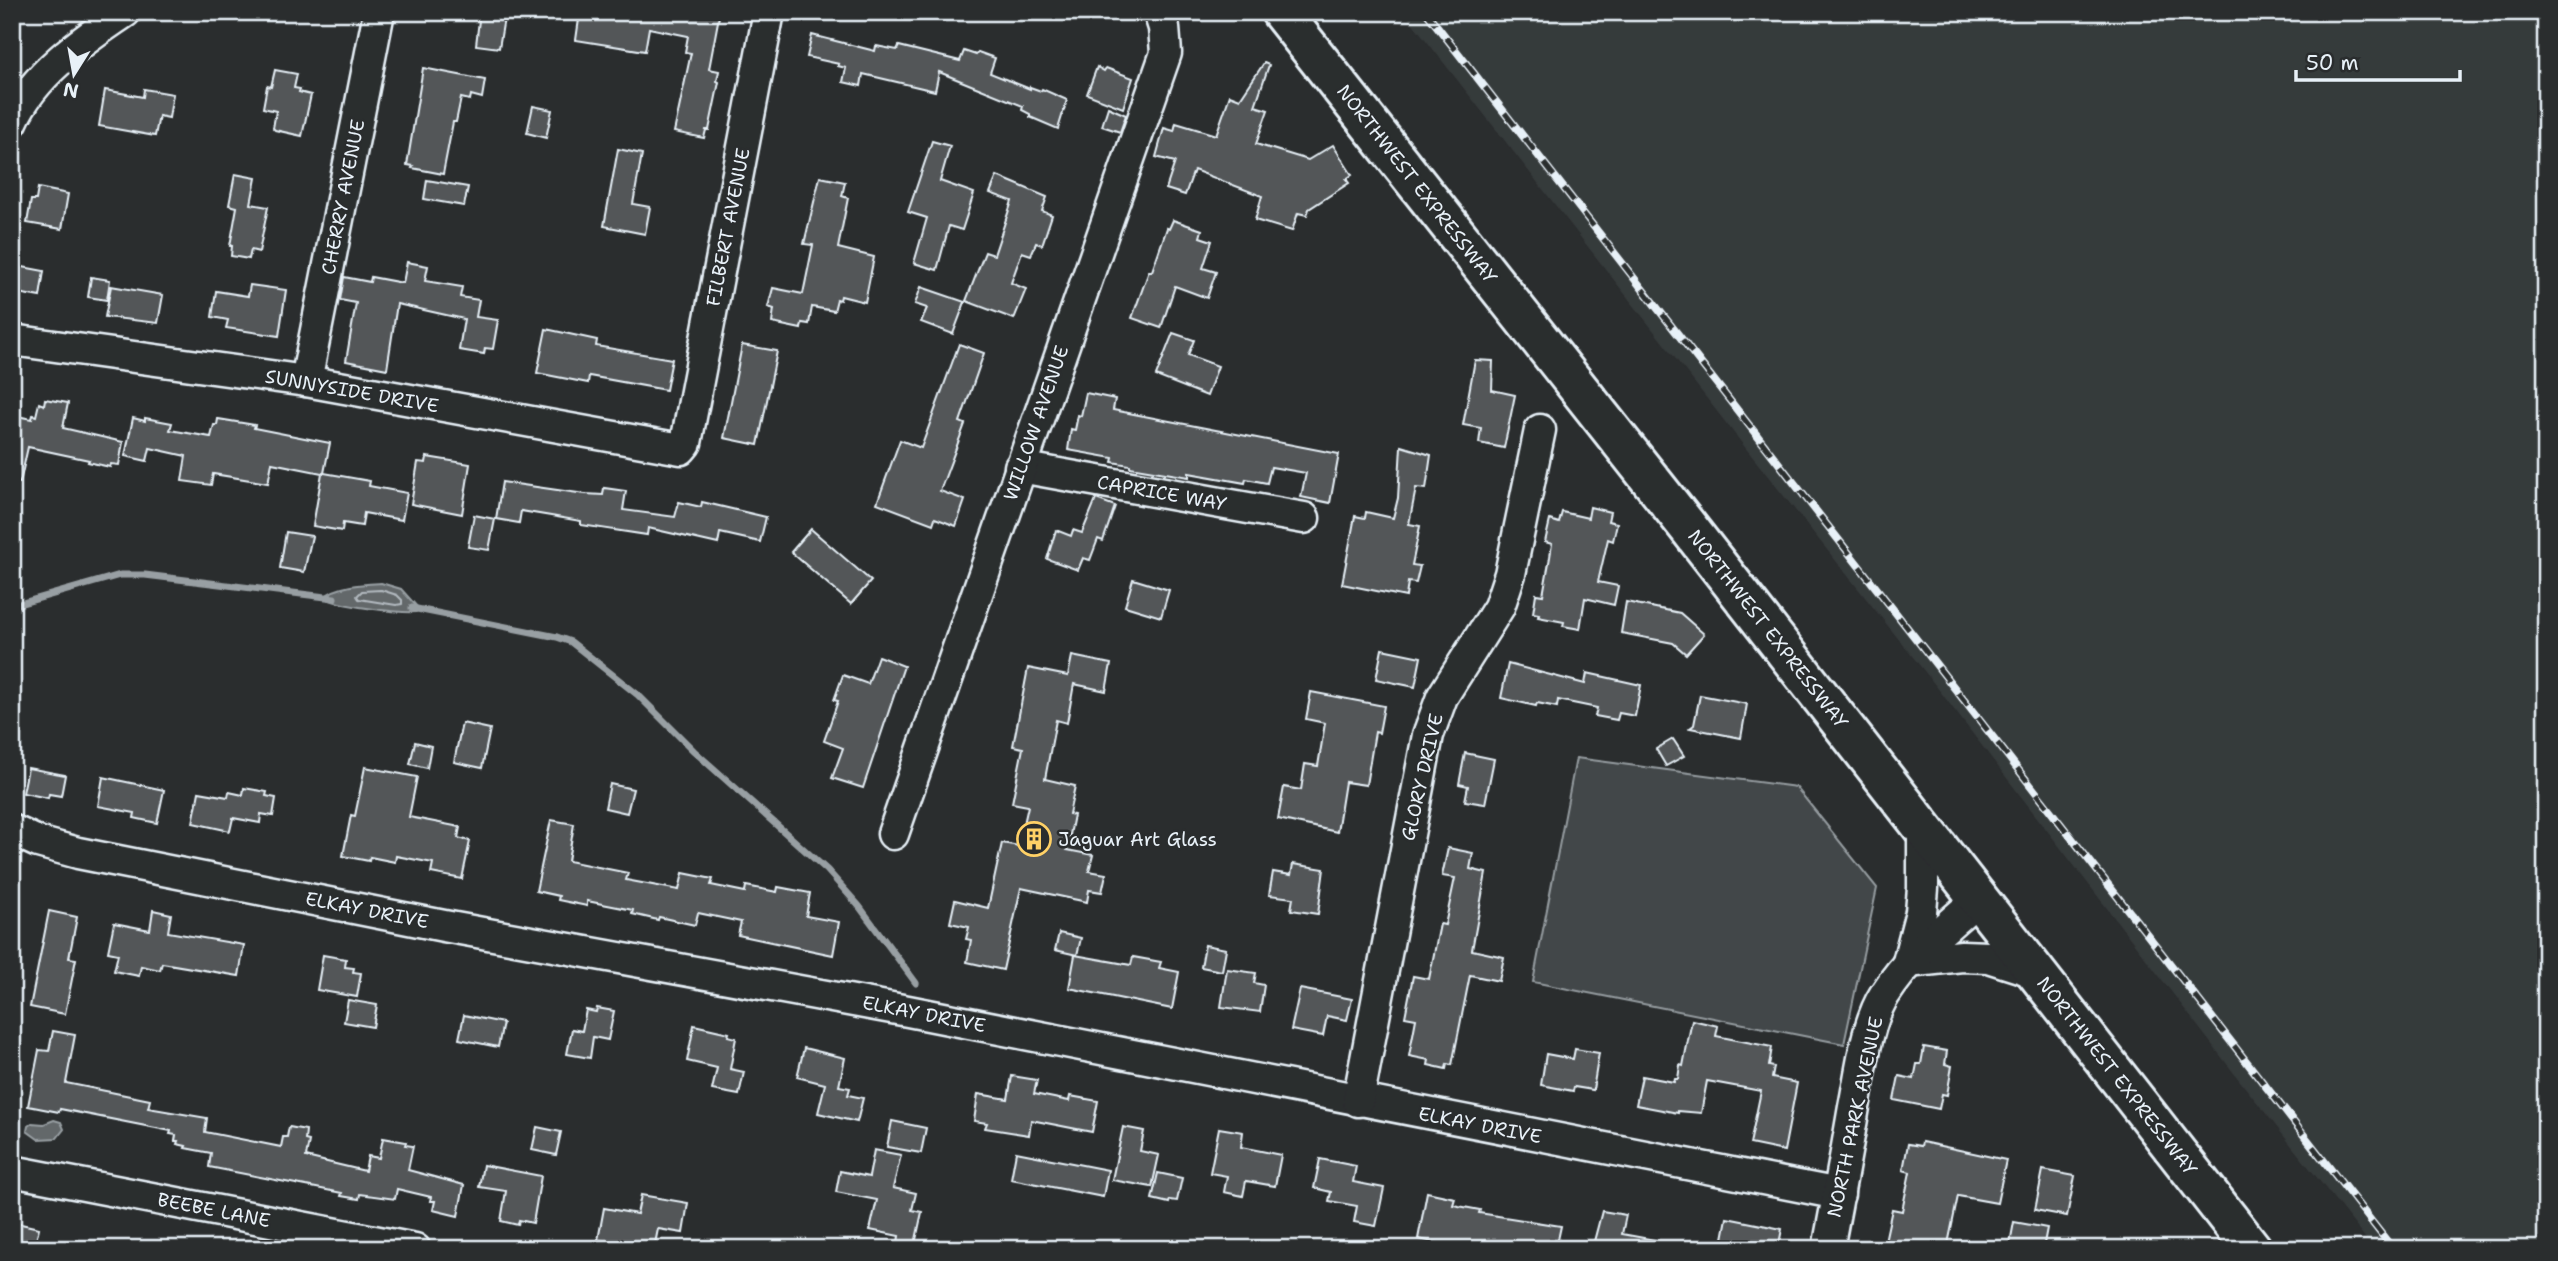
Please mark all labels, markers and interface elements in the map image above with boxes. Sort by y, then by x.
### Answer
north arrow [38,38,108,108]
scale bar [2296,38,2460,82]
text: 50 m [2306,49,2359,77]
text: N [61,76,81,104]
street label: NORTHWEST EXPRESSWAY [1331,79,1503,289]
street label: CHERRY AVENUE [316,117,370,277]
street label: FILBERT AVENUE [700,146,756,308]
street label: WILLOW AVENUE [998,342,1074,504]
street label: SUNNYSIDE DRIVE [263,363,441,419]
street label: CAPRICE WAY [1095,469,1229,517]
street label: NORTHWEST EXPRESSWAY [1682,524,1854,734]
street label: GLORY DRIVE [1395,711,1449,843]
building icon: Jaguar Art Glass [1015,820,1053,858]
place label: Jaguar Art Glass [1058,827,1217,852]
street label: ELKAY DRIVE [303,886,431,934]
street label: NORTHWEST EXPRESSWAY [2031,971,2203,1181]
street label: ELKAY DRIVE [860,990,988,1038]
street label: NORTH PARK AVENUE [1821,1014,1889,1220]
street label: ELKAY DRIVE [1416,1101,1544,1149]
street label: BEEBE LANE [155,1187,273,1233]

